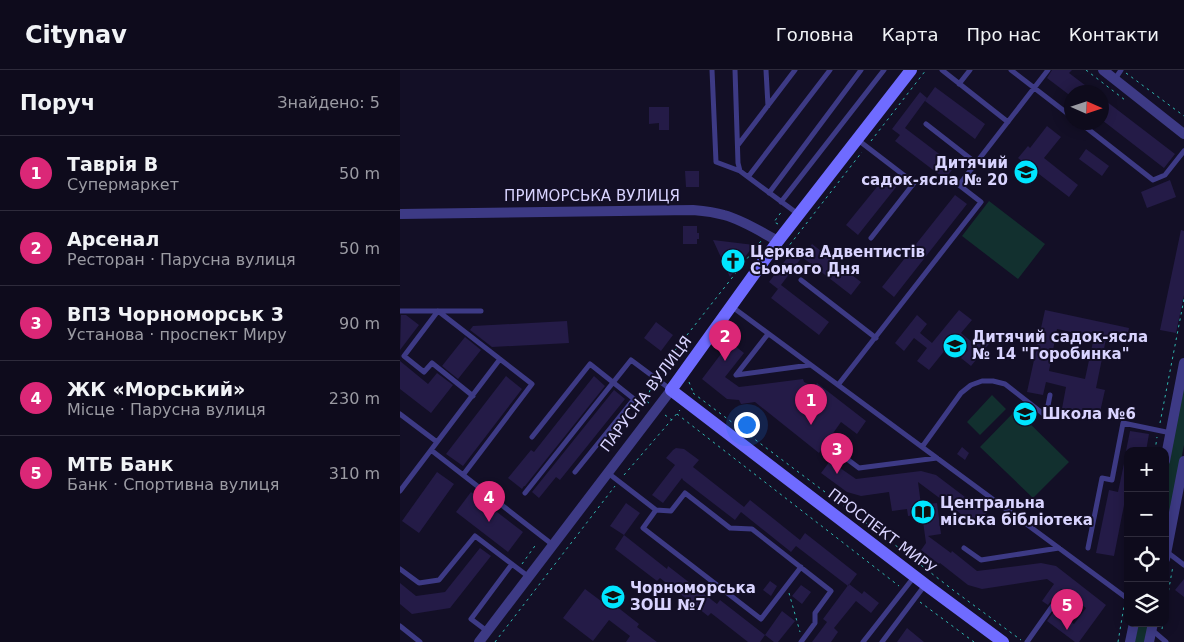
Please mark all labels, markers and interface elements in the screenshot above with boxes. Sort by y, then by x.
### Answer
text: Citynav [25,21,127,49]
text: Головна [776,24,854,45]
text: Карта [882,24,938,45]
text: Про нас [966,24,1041,45]
text: Контакти [1069,24,1159,45]
north arrow [1064,85,1109,130]
text: Поруч [20,91,95,115]
text: Знайдено: 5 [277,93,380,112]
text: Таврія В [67,153,158,175]
place label: Дитячий садок-ясла № 20 [861,154,1008,189]
school or university icon: Дитячий садок-ясла № 20 [1013,159,1039,185]
text: 1 [30,164,42,183]
text: 50 m [339,164,380,183]
text: Супермаркет [67,175,179,194]
street label: ПРИМОРСЬКА ВУЛИЦЯ [504,187,680,205]
text: Арсенал [67,228,159,250]
text: 2 [30,239,42,258]
text: 50 m [339,239,380,258]
place label: Церква Адвентистів Сьомого Дня [750,243,925,278]
church icon: Церква Адвентистів Сьомого Дня [720,248,746,274]
text: Ресторан · Парусна вулиця [67,250,296,269]
text: ВПЗ Чорноморськ 3 [67,303,284,325]
text: 3 [30,314,42,333]
text: 90 m [339,314,380,333]
pin: 2 [709,320,741,361]
text: Установа · проспект Миру [67,325,287,344]
place label: Дитячий садок-ясла № 14 "Горобинка" [972,328,1148,363]
street label: ПАРУСНА ВУЛИЦЯ [597,332,695,456]
school or university icon: Дитячий садок-ясла № 14 "Горобинка" [942,333,968,359]
text: ЖК «Морський» [67,378,245,400]
pin: 1 [795,384,827,425]
text: 4 [30,389,42,408]
text: 230 m [329,389,380,408]
text: Місце · Парусна вулиця [67,400,266,419]
school or university icon: Школа №6 [1012,401,1038,427]
place label: Школа №6 [1042,405,1136,423]
your location [734,412,760,438]
pin: 3 [821,433,853,474]
map controls [1124,447,1169,627]
button: + [1124,447,1169,492]
text: МТБ Банк [67,453,173,475]
text: 5 [30,464,42,483]
text: 310 m [329,464,380,483]
text: Банк · Спортивна вулиця [67,475,279,494]
pin: 4 [473,481,505,522]
street label: ПРОСПЕКТ МИРУ [825,485,939,577]
button: − [1124,492,1169,537]
place label: Центральна міська бібліотека [940,494,1093,529]
library icon: Центральна міська бібліотека [910,499,936,525]
button: locate [1124,537,1169,582]
place label: Чорноморська ЗОШ №7 [630,579,756,614]
button: layers [1124,582,1169,627]
school or university icon: Чорноморська ЗОШ №7 [600,584,626,610]
pin: 5 [1051,589,1083,630]

